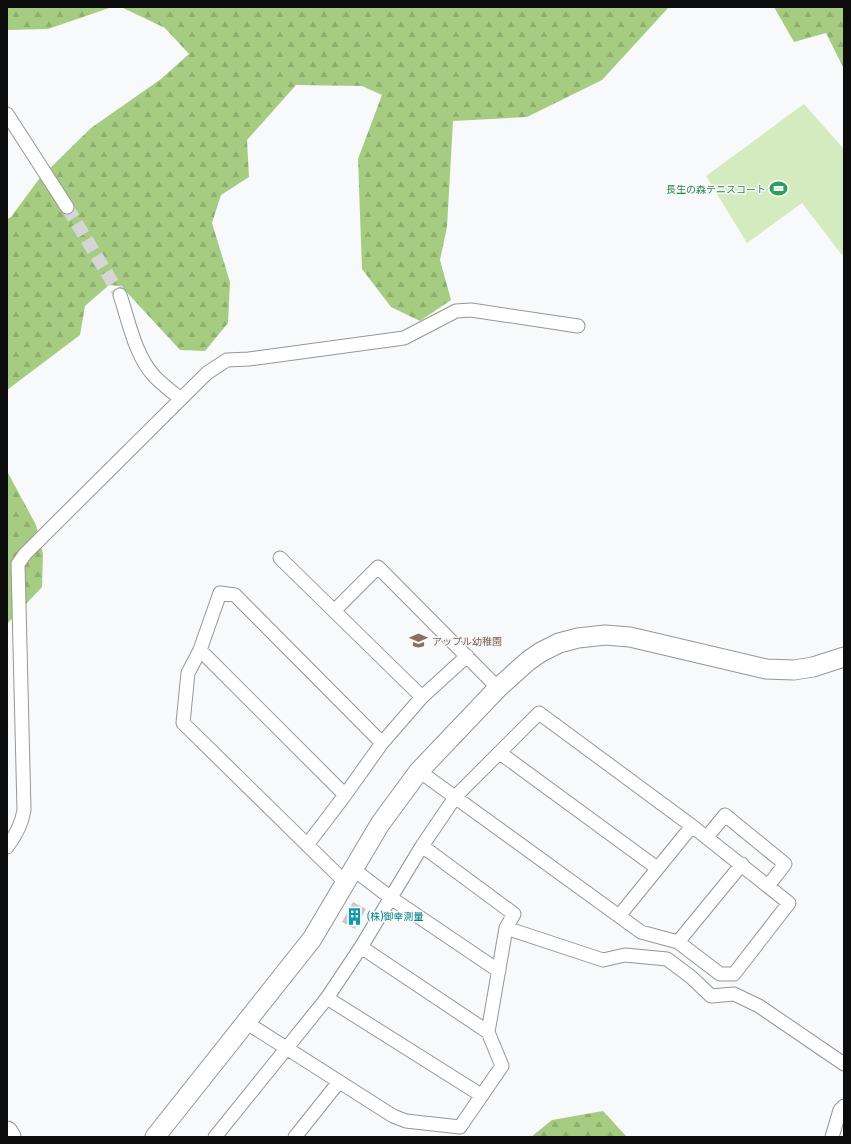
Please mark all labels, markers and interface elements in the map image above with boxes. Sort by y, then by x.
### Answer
sports icon: 長生の森テニスコート [769,179,789,199]
place label: 長生の森テニスコート [666,184,766,196]
school or university icon: アップル幼稚園 [409,631,429,651]
place label: アップル幼稚園 [432,636,502,648]
building icon: (株)御幸測量 [344,906,364,926]
place label: (株)御幸測量 [367,910,423,923]

